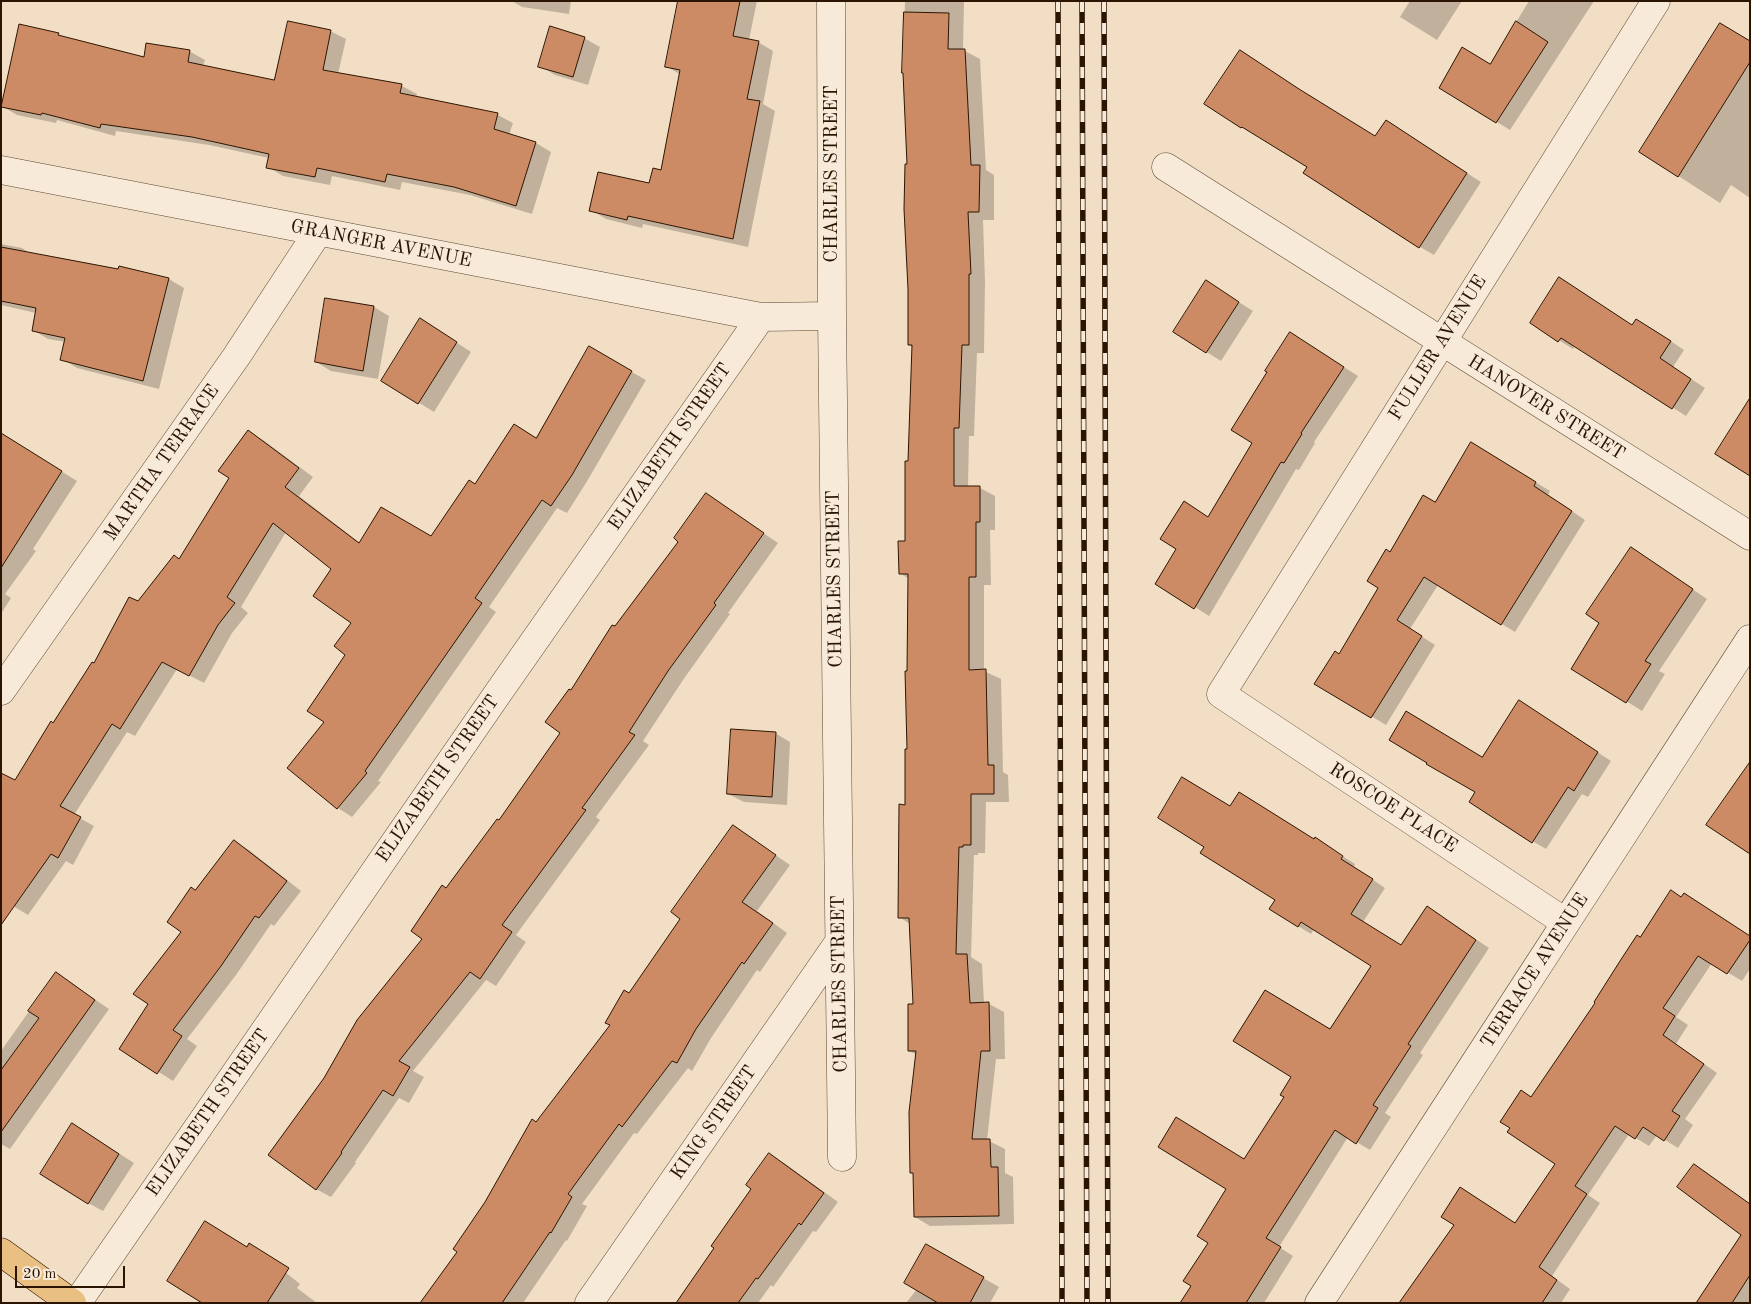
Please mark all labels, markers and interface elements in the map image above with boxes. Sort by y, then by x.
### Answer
street label: CHARLES STREET [821,85,843,263]
street label: GRANGER AVENUE [289,215,473,273]
street label: FULLER AVENUE [1384,271,1492,425]
street label: HANOVER STREET [1463,350,1629,466]
street label: ELIZABETH STREET [604,359,736,535]
street label: MARTHA TERRACE [99,380,225,546]
street label: CHARLES STREET [822,490,848,668]
street label: ELIZABETH STREET [372,691,504,867]
street label: ROSCOE PLACE [1325,758,1461,858]
street label: TERRACE AVENUE [1476,889,1594,1053]
street label: CHARLES STREET [827,895,853,1073]
street label: ELIZABETH STREET [142,1025,274,1201]
street label: KING STREET [666,1061,762,1185]
scale bar [18,1256,128,1288]
text: 20 m [23,1267,57,1282]

